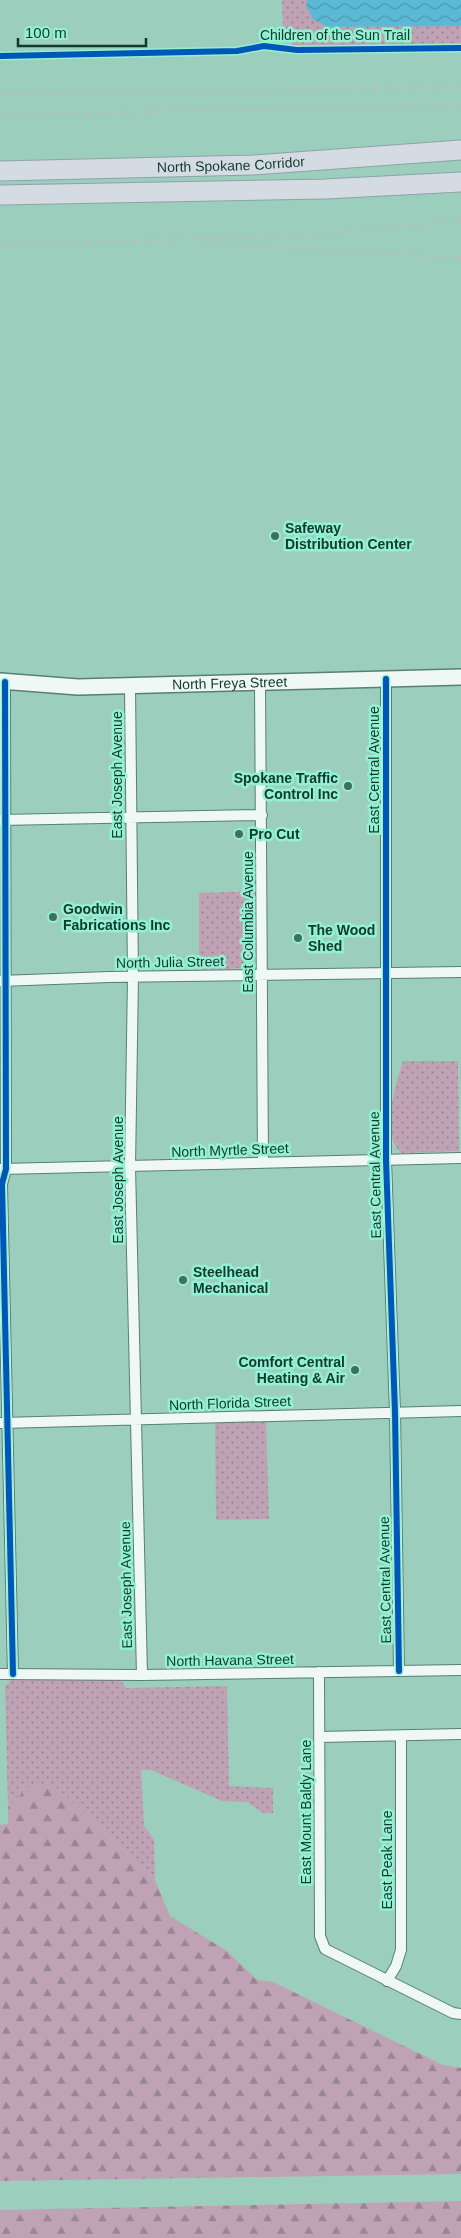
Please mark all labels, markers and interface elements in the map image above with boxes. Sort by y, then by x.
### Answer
scale bar [18,15,145,47]
text: 100 m [25,24,67,41]
street label: Children of the Sun Trail [260,27,410,43]
street label: North Spokane Corridor [157,153,306,175]
place label: Safeway Distribution Center [285,520,412,552]
marker: Safeway Distribution Center [269,530,281,542]
street label: North Freya Street [172,674,288,693]
street label: East Central Avenue [366,706,382,834]
street label: East Joseph Avenue [109,711,125,839]
place label: Spokane Traffic Control Inc [234,770,338,802]
marker: Spokane Traffic Control Inc [342,780,354,792]
place label: Pro Cut [249,826,300,842]
marker: Pro Cut [233,828,245,840]
street label: East Columbia Avenue [240,851,256,993]
place label: Goodwin Fabrications Inc [63,901,171,933]
marker: Goodwin Fabrications Inc [47,911,59,923]
place label: The Wood Shed [308,922,375,954]
marker: The Wood Shed [292,932,304,944]
street label: North Julia Street [116,953,224,971]
street label: East Central Avenue [366,1111,384,1239]
street label: East Joseph Avenue [110,1116,126,1244]
street label: North Myrtle Street [171,1140,289,1160]
place label: Steelhead Mechanical [193,1264,268,1296]
marker: Steelhead Mechanical [177,1274,189,1286]
place label: Comfort Central Heating & Air [238,1354,346,1386]
marker: Comfort Central Heating & Air [349,1364,361,1376]
street label: North Florida Street [169,1393,291,1413]
street label: East Central Avenue [376,1516,394,1644]
street label: East Joseph Avenue [117,1521,135,1649]
street label: North Havana Street [166,1651,294,1669]
street label: East Mount Baldy Lane [298,1739,314,1884]
street label: East Peak Lane [379,1810,395,1909]

